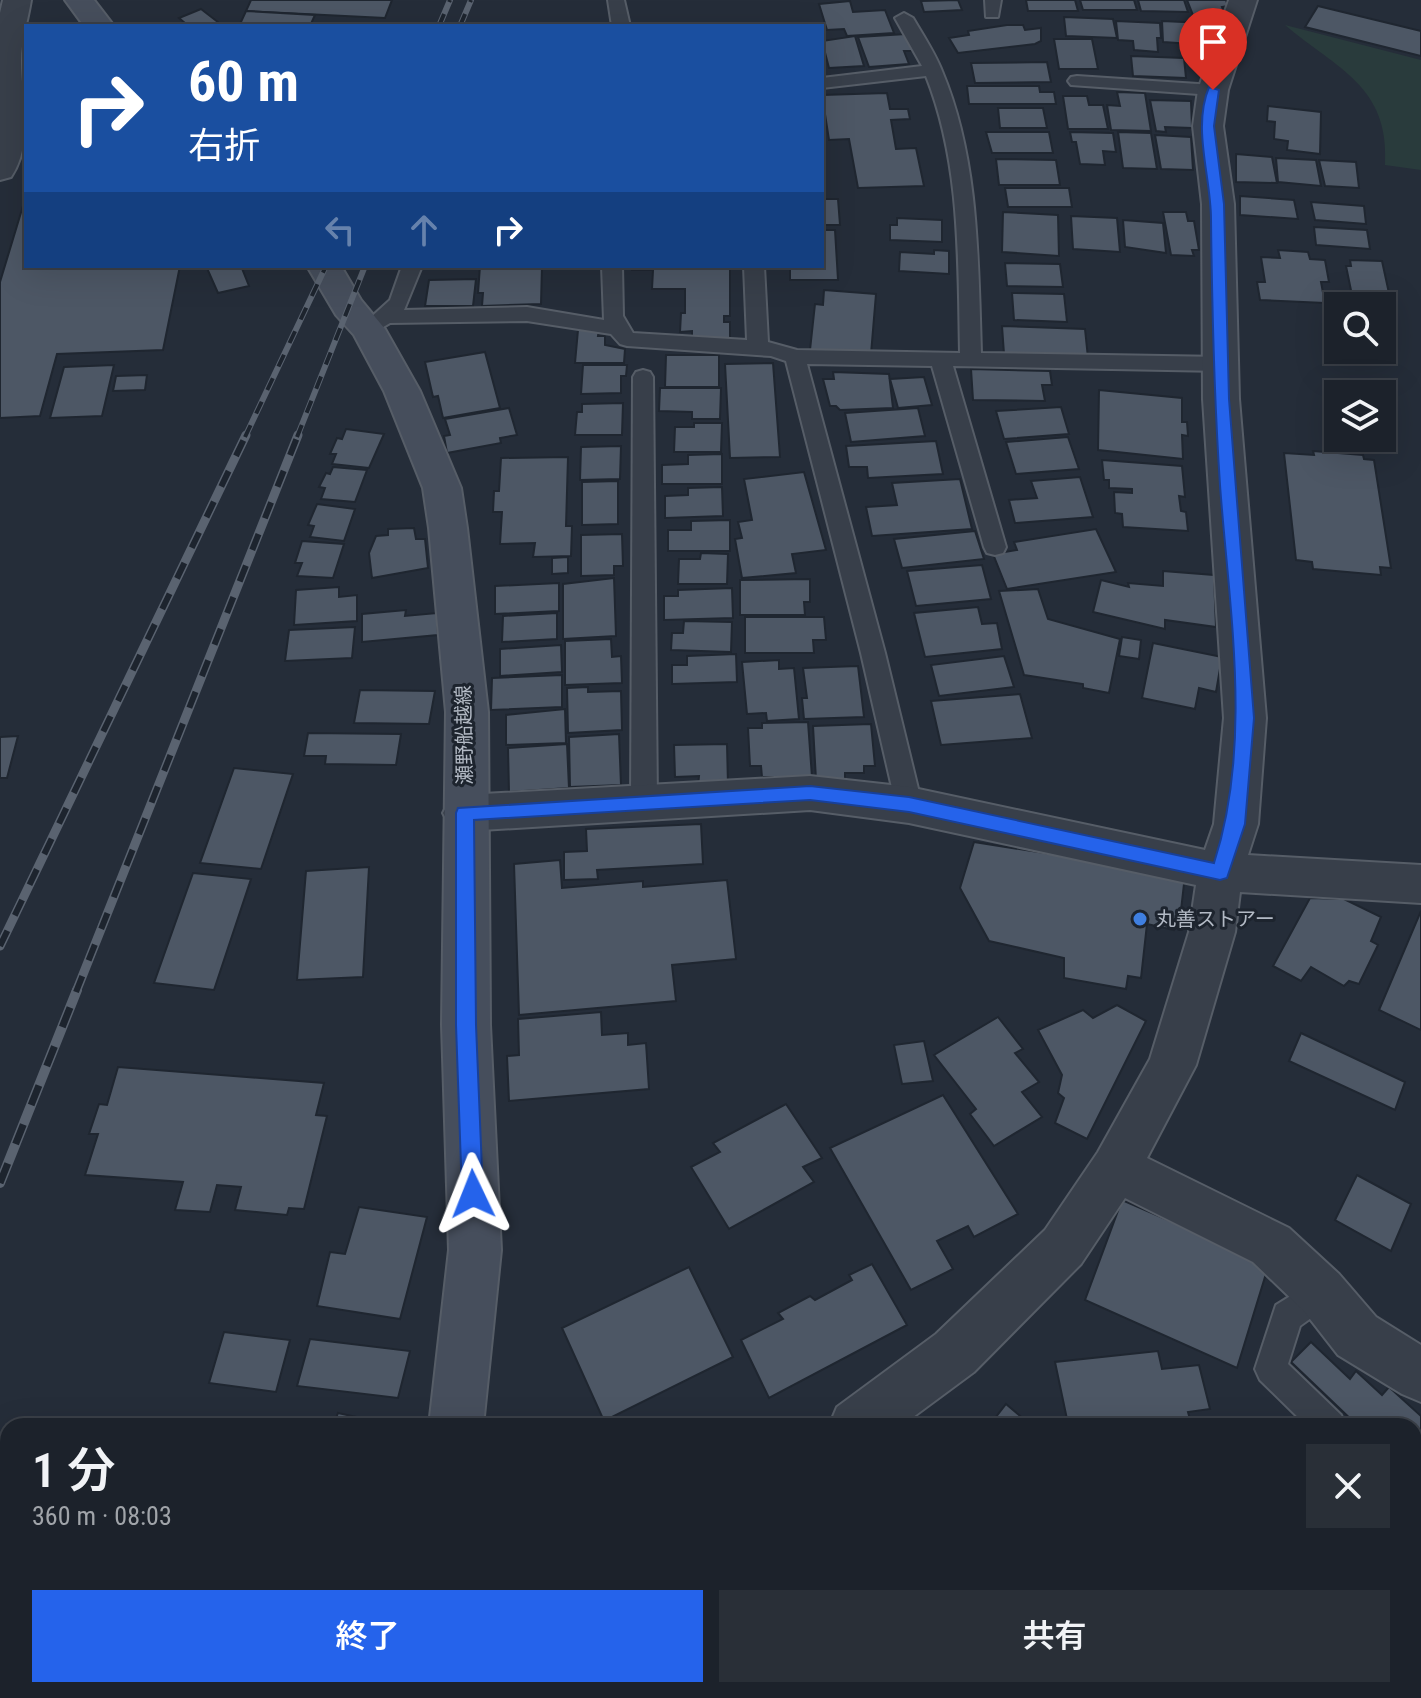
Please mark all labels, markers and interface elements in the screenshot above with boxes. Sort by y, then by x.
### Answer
pin [1179,8,1247,90]
icon: arrive [1191,20,1235,64]
text: 60 m [188,49,299,115]
icon: right [56,56,160,160]
text: 右折 [188,125,260,167]
icon: left [318,208,362,252]
icon: ahead [402,208,446,252]
icon: right [486,208,530,252]
map controls [1324,292,1396,452]
button: search [1324,292,1396,364]
button: layers [1324,380,1396,452]
street label: 瀬野船越線 [451,685,477,785]
place label: 丸善ストアー [1156,907,1275,931]
marker: 丸善ストアー [1131,910,1149,928]
position arrow [431,1152,515,1236]
text: 1 分 [32,1442,115,1499]
button: close [1306,1444,1390,1528]
text: 360 m · 08:03 [32,1501,172,1531]
button: 終了 [32,1590,703,1682]
button: 共有 [719,1590,1390,1682]

